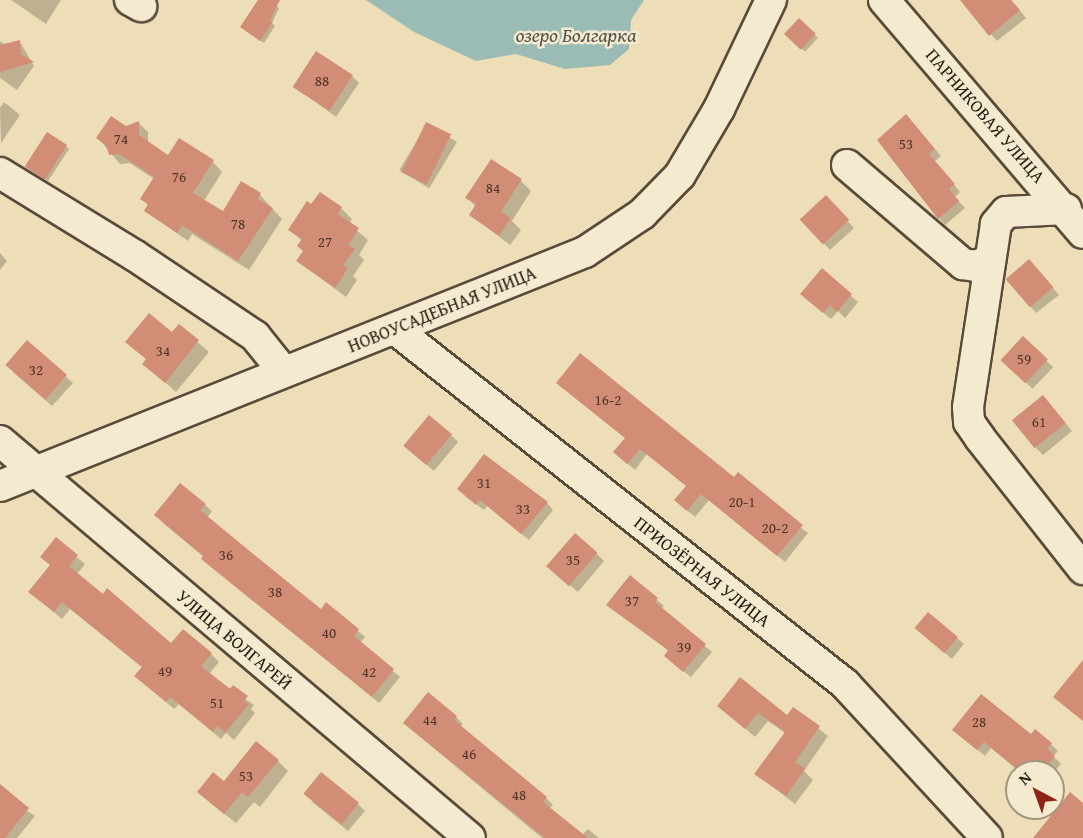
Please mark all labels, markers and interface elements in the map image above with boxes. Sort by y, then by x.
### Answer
water label: озеро Болгарка [516,22,636,46]
street label: ПАРНИКОВАЯ УЛИЦА [921,44,1049,188]
house number: 88 [315,72,329,90]
house number: 74 [114,130,128,148]
house number: 53 [899,135,913,153]
house number: 76 [172,168,186,186]
house number: 84 [486,179,500,197]
house number: 78 [231,215,245,233]
house number: 27 [318,233,332,251]
street label: НОВОУСАДЕБНАЯ УЛИЦА [345,262,539,358]
house number: 34 [156,342,170,360]
house number: 59 [1017,350,1031,368]
house number: 32 [29,361,43,379]
house number: 16-2 [595,391,621,409]
house number: 61 [1032,413,1046,431]
house number: 31 [477,474,491,492]
house number: 20-1 [729,493,755,511]
house number: 33 [516,500,530,518]
street label: ПРИОЗЁРНАЯ УЛИЦА [630,512,774,632]
house number: 20-2 [762,519,788,537]
house number: 36 [219,546,233,564]
house number: 35 [566,551,580,569]
house number: 38 [268,583,282,601]
street label: УЛИЦА ВОЛГАРЕЙ [172,585,296,695]
house number: 37 [625,592,639,610]
house number: 40 [322,624,336,642]
house number: 39 [677,638,691,656]
house number: 49 [158,662,172,680]
house number: 42 [362,663,376,681]
house number: 51 [210,694,224,712]
house number: 44 [423,711,437,729]
house number: 28 [972,713,986,731]
house number: 46 [462,745,476,763]
north arrow [1005,760,1065,820]
text: N [1013,765,1036,790]
house number: 53 [239,767,253,785]
house number: 48 [512,786,526,804]

